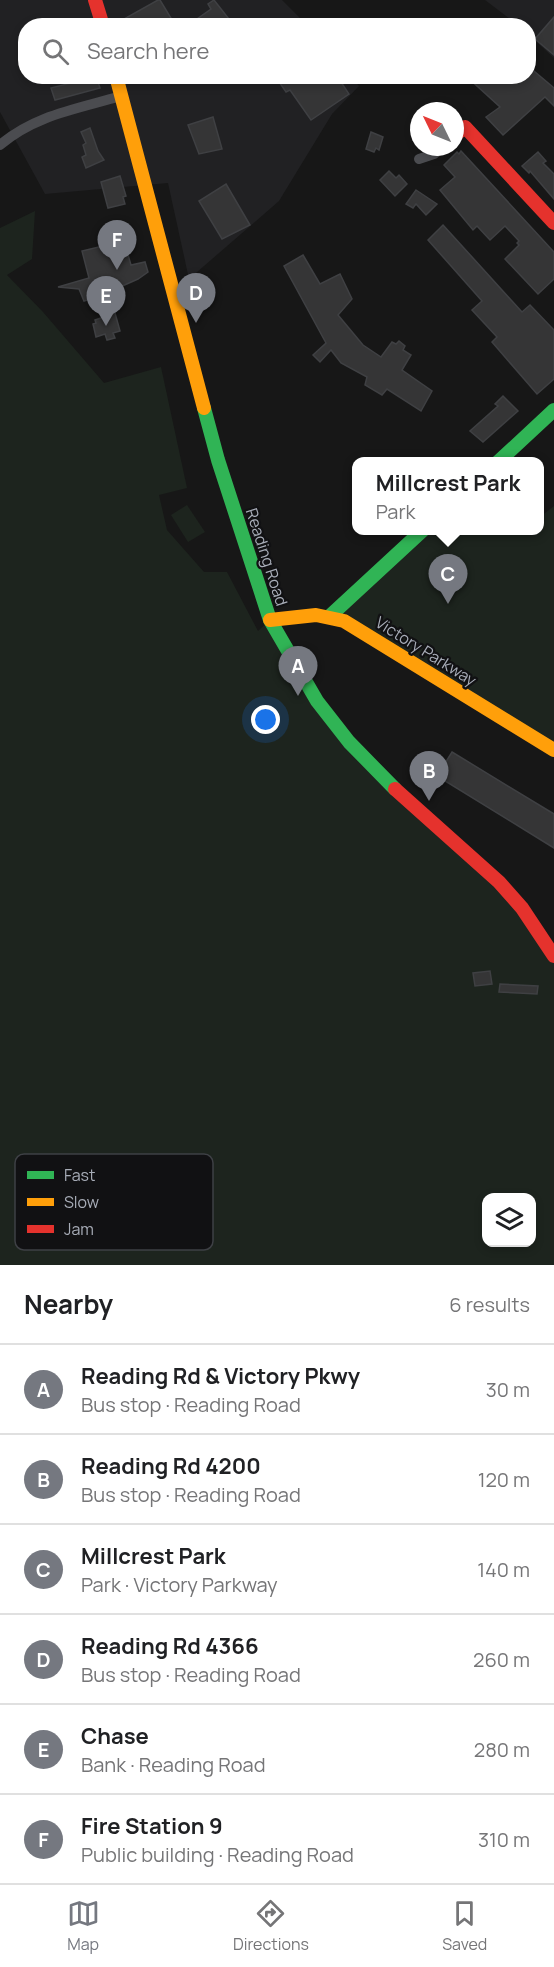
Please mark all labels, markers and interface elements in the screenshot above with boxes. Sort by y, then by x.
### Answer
search box [18,18,536,84]
icon: search [39,35,72,68]
text: Search here [87,36,209,66]
north arrow [410,102,464,156]
pin: F [98,220,136,270]
pin: D [176,274,216,323]
pin: E [86,276,126,326]
popup [352,457,544,535]
text: Millcrest Park [376,468,520,498]
text: Park [376,498,416,525]
street label: Reading Road [241,505,293,609]
pin: C [428,554,468,604]
street label: Victory Parkway [371,611,481,691]
pin: A [278,646,318,696]
your location [251,705,280,734]
pin: B [410,752,448,801]
legend [15,1154,213,1250]
text: Fast [64,1164,95,1186]
text: Slow [64,1191,99,1213]
map controls [482,1193,536,1247]
button: layers [482,1193,536,1247]
text: Jam [64,1218,94,1240]
text: Nearby [24,1286,113,1322]
text: 6 results [449,1291,530,1318]
text: Reading Rd & Victory Pkwy [81,1361,360,1391]
text: A [37,1376,50,1403]
text: 30 m [486,1376,530,1403]
text: Bus stop · Reading Road [81,1391,301,1418]
text: Reading Rd 4200 [81,1451,261,1481]
text: B [37,1466,50,1493]
text: 120 m [478,1466,530,1493]
text: Bus stop · Reading Road [81,1481,301,1508]
text: Millcrest Park [81,1541,226,1571]
text: C [36,1556,51,1583]
text: 140 m [477,1556,530,1583]
text: Park · Victory Parkway [81,1571,278,1598]
text: Reading Rd 4366 [81,1631,259,1661]
text: D [36,1646,51,1673]
text: 260 m [473,1646,530,1673]
text: Bus stop · Reading Road [81,1661,301,1688]
text: Chase [81,1721,149,1751]
text: E [38,1736,49,1763]
text: 280 m [474,1736,530,1763]
text: Bank · Reading Road [81,1751,266,1778]
text: Fire Station 9 [81,1811,223,1841]
text: F [38,1826,49,1853]
text: 310 m [478,1826,530,1853]
text: Public building · Reading Road [81,1841,354,1868]
tab: Map [67,1897,100,1955]
tab: Directions [233,1897,309,1955]
tab: Saved [442,1897,487,1955]

